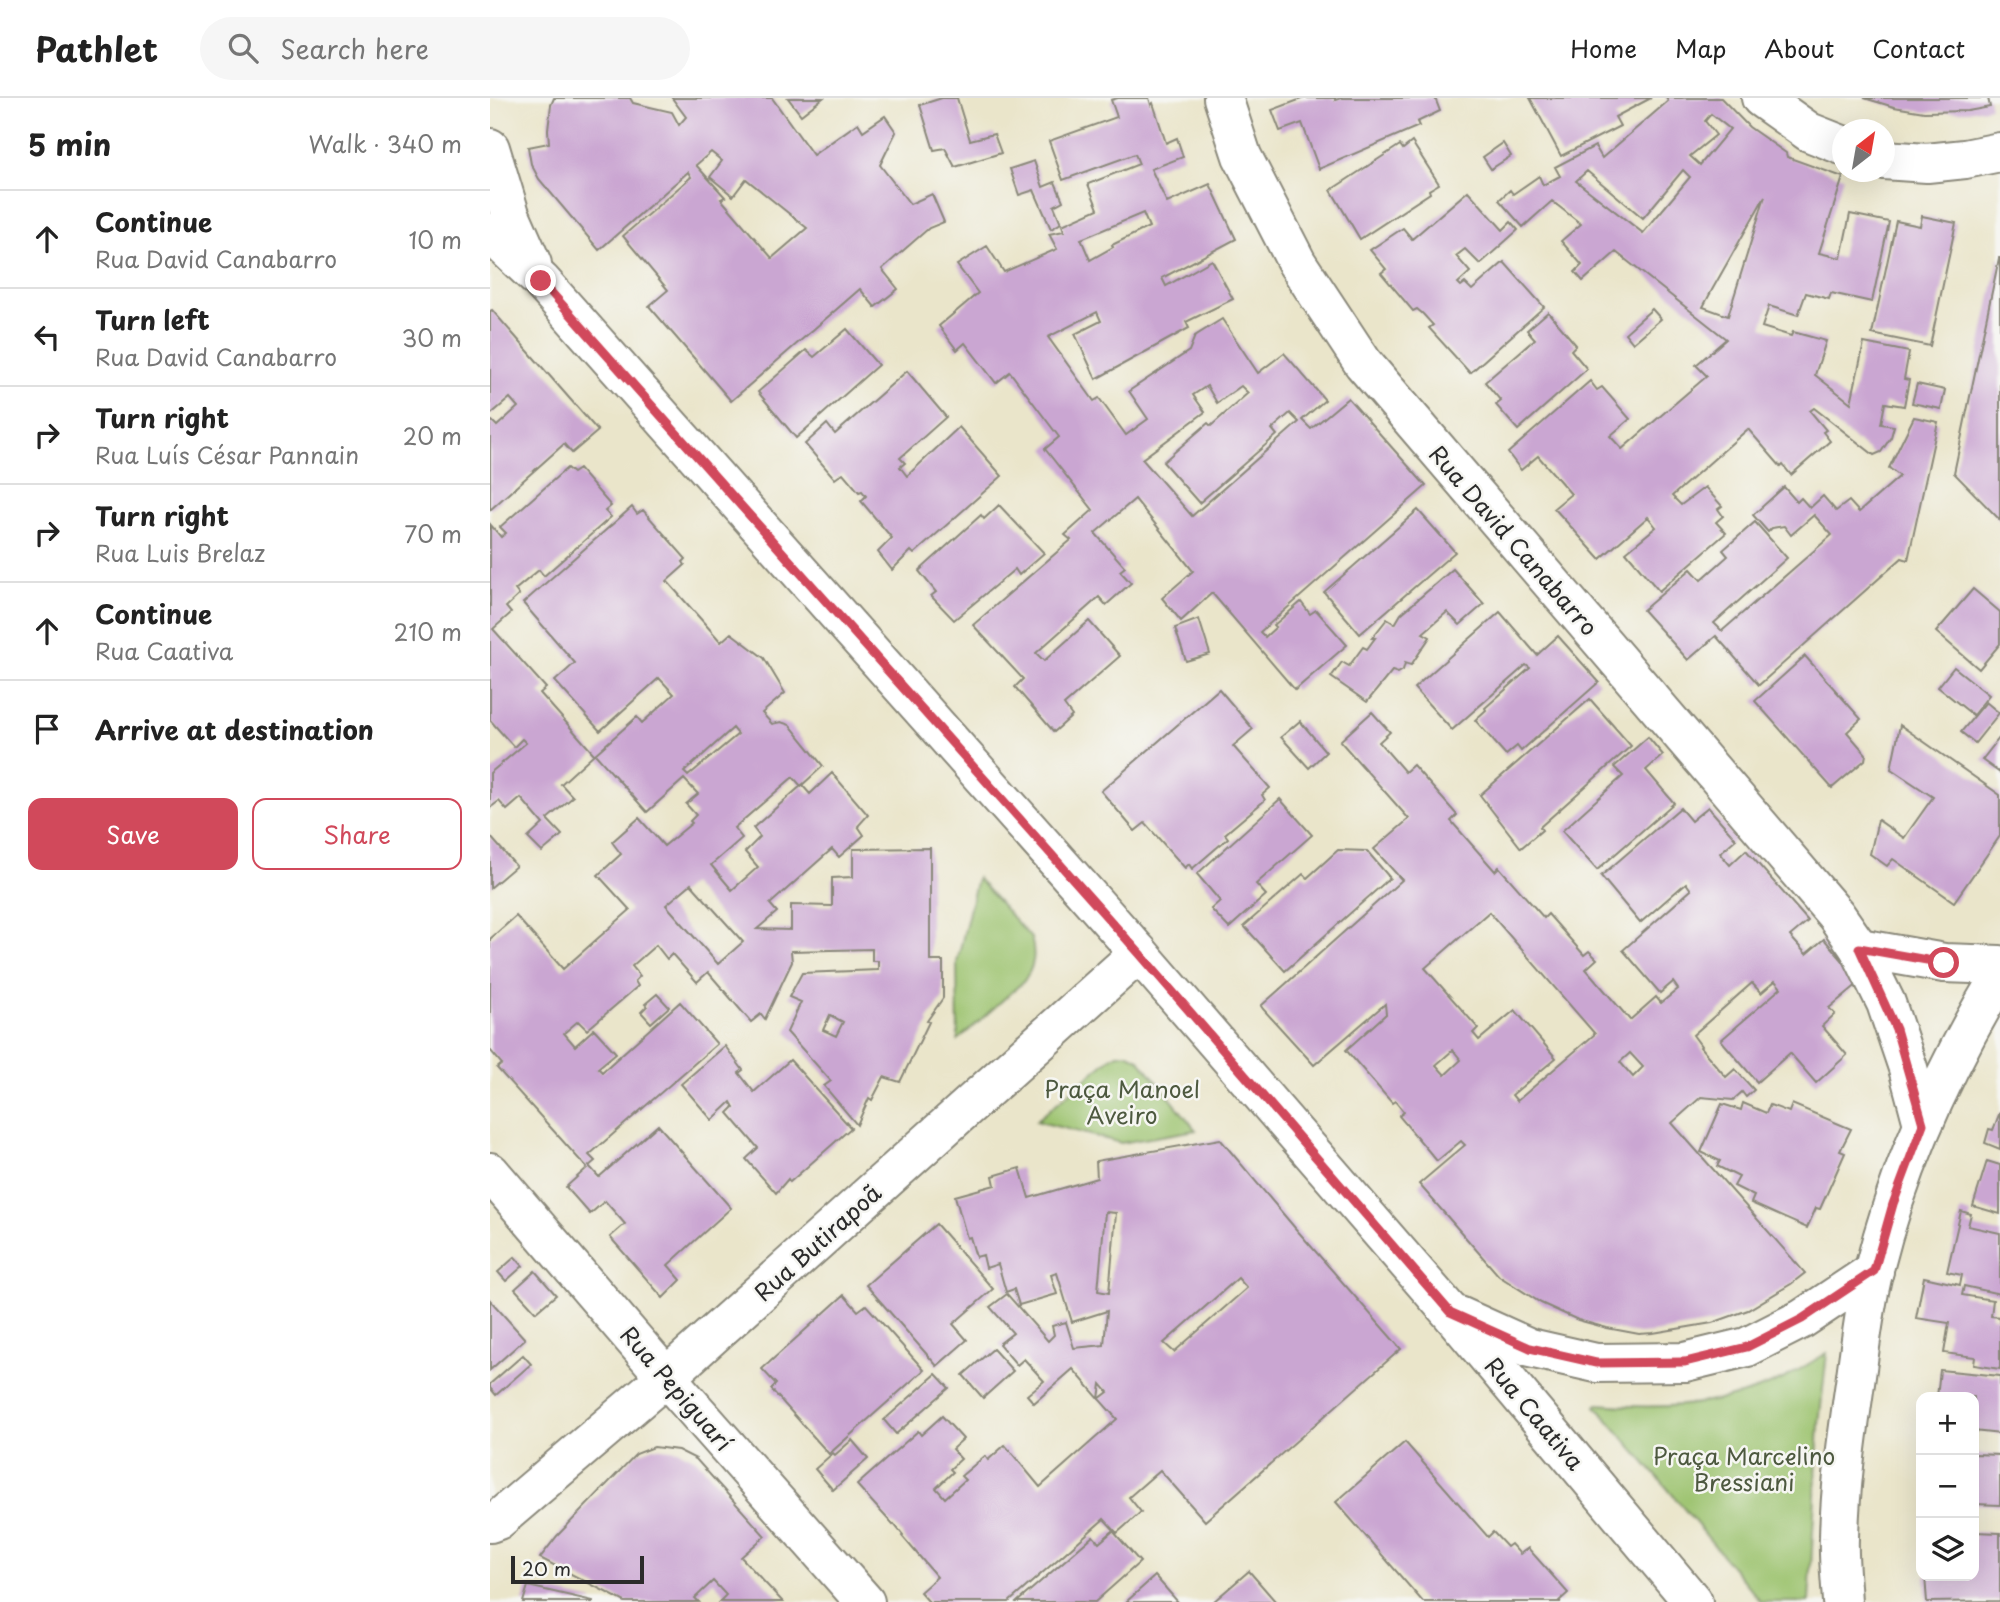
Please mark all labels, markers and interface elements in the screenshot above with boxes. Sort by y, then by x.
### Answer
search box [200,17,690,80]
text: Pathlet [35,23,158,73]
icon: search [224,29,262,67]
text: Search here [280,29,429,68]
text: Home [1570,30,1637,66]
text: Map [1675,30,1726,66]
text: About [1764,30,1834,66]
text: Contact [1872,30,1965,66]
north arrow [1832,119,1895,182]
text: 5 min [28,121,111,166]
text: Walk · 340 m [309,126,462,161]
text: Continue [95,202,212,241]
icon: ahead [28,220,66,258]
text: 10 m [408,222,462,257]
text: Rua David Canabarro [95,241,337,276]
route end [525,265,556,296]
text: Turn left [95,300,210,339]
icon: left [28,318,66,356]
text: 30 m [401,320,462,355]
text: Rua David Canabarro [95,339,337,374]
text: Turn right [95,398,229,437]
icon: right [28,416,66,454]
text: 20 m [403,418,462,453]
text: Rua Luís César Pannain [95,437,359,472]
street label: Rua David Canabarro [1421,437,1607,643]
text: Turn right [95,496,229,535]
icon: right [28,514,66,552]
text: 70 m [404,516,462,551]
text: Rua Luis Brelaz [95,535,265,570]
text: Continue [95,594,212,633]
icon: ahead [28,612,66,650]
text: 210 m [394,614,462,649]
text: Rua Caativa [95,633,233,668]
icon: arrive [28,710,66,748]
text: Arrive at destination [95,710,374,749]
button: Save [28,798,238,870]
button: Share [252,798,462,870]
route start [1928,947,1959,978]
park label: Praça Manoel Aveiro [1044,1071,1200,1132]
street label: Rua Butirapoã [746,1175,889,1309]
street label: Rua Pepiguarí [613,1318,742,1459]
street label: Rua Caativa [1477,1349,1593,1478]
map controls [1916,1392,1979,1581]
button: + [1916,1392,1979,1455]
park label: Praça Marcelino Bressiani [1653,1438,1835,1499]
button: − [1916,1455,1979,1518]
button: layers [1916,1518,1979,1581]
scale bar [511,1553,644,1585]
text: 20 m [522,1554,571,1582]

